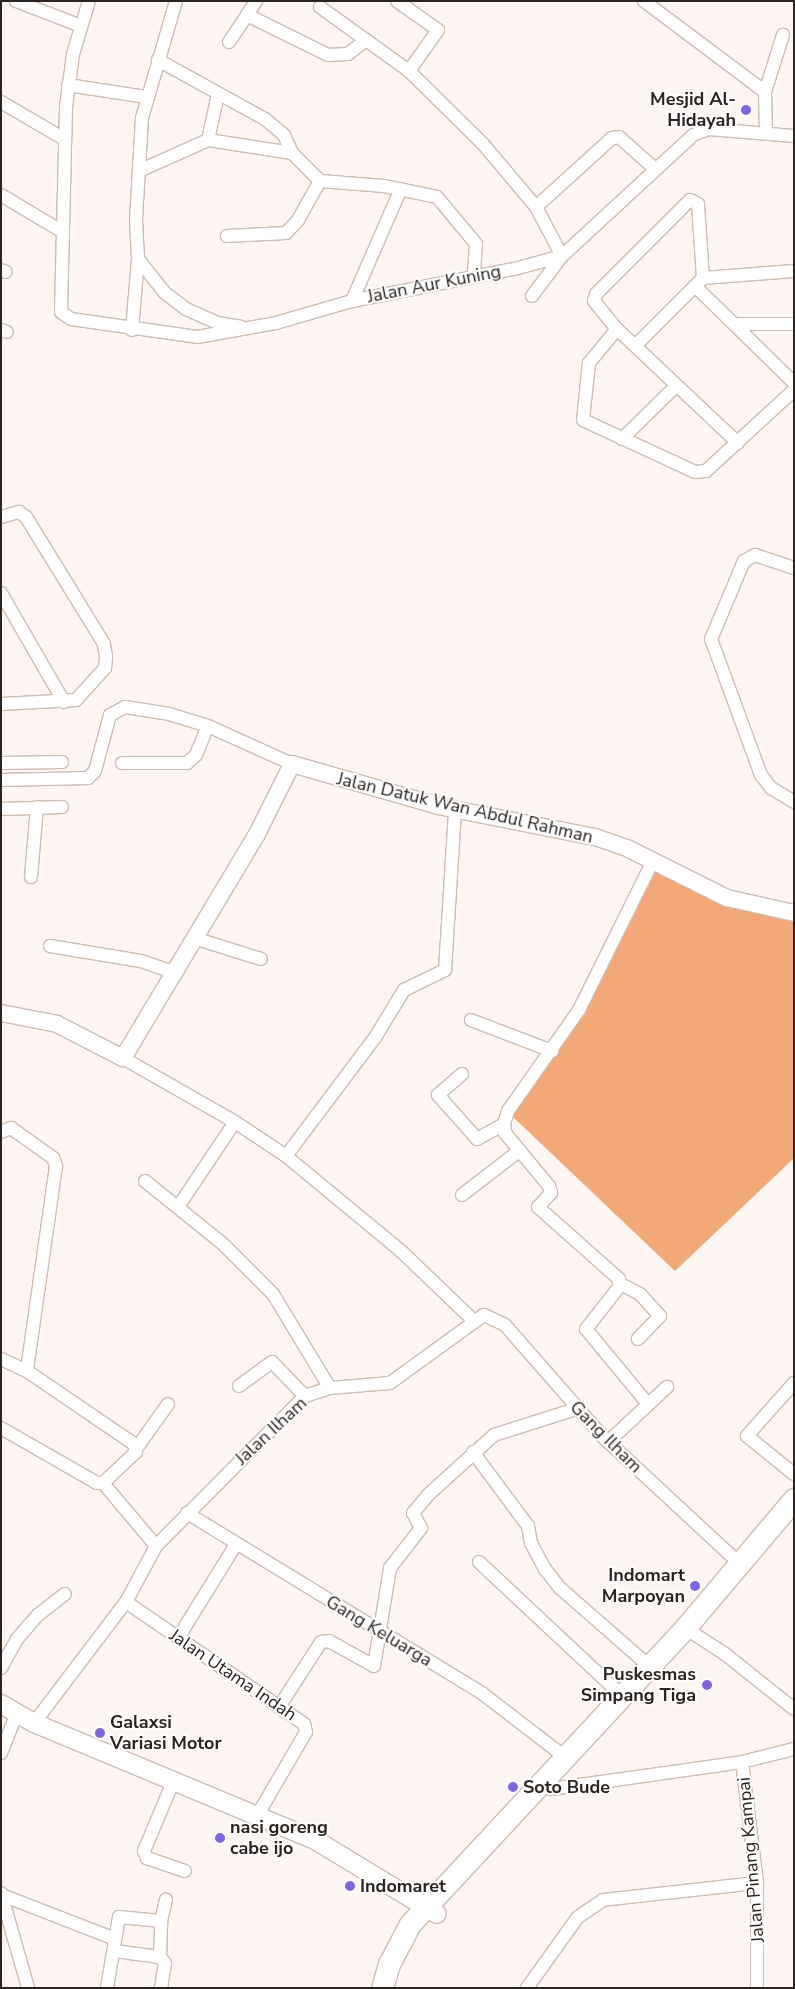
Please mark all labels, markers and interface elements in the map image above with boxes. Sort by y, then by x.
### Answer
place label: Mesjid Al- Hidayah [650,89,736,132]
marker: Mesjid Al- Hidayah [740,104,752,116]
street label: Jalan Aur Kuning [365,260,503,308]
street label: Jalan Datuk Wan Abdul Rahman [335,768,595,848]
street label: Jalan Ilham [231,1392,311,1470]
street label: Gang Ilham [565,1396,647,1478]
place label: Indomart Marpoyan [602,1565,685,1608]
marker: Indomart Marpoyan [689,1580,701,1592]
street label: Gang Keluarga [322,1591,436,1671]
street label: Jalan Utama Indah [165,1624,301,1726]
place label: Puskesmas Simpang Tiga [581,1664,696,1706]
marker: Puskesmas Simpang Tiga [700,1678,714,1692]
place label: Galaxsi Variasi Motor [110,1712,221,1755]
marker: Galaxsi Variasi Motor [94,1727,106,1739]
place label: Soto Bude [523,1776,610,1798]
street label: Jalan Pinang Kampai [733,1776,769,1944]
marker: Soto Bude [507,1781,519,1793]
place label: nasi goreng cabe ijo [230,1817,328,1860]
marker: nasi goreng cabe ijo [214,1832,226,1844]
place label: Indomaret [360,1875,446,1897]
marker: Indomaret [344,1880,356,1892]

